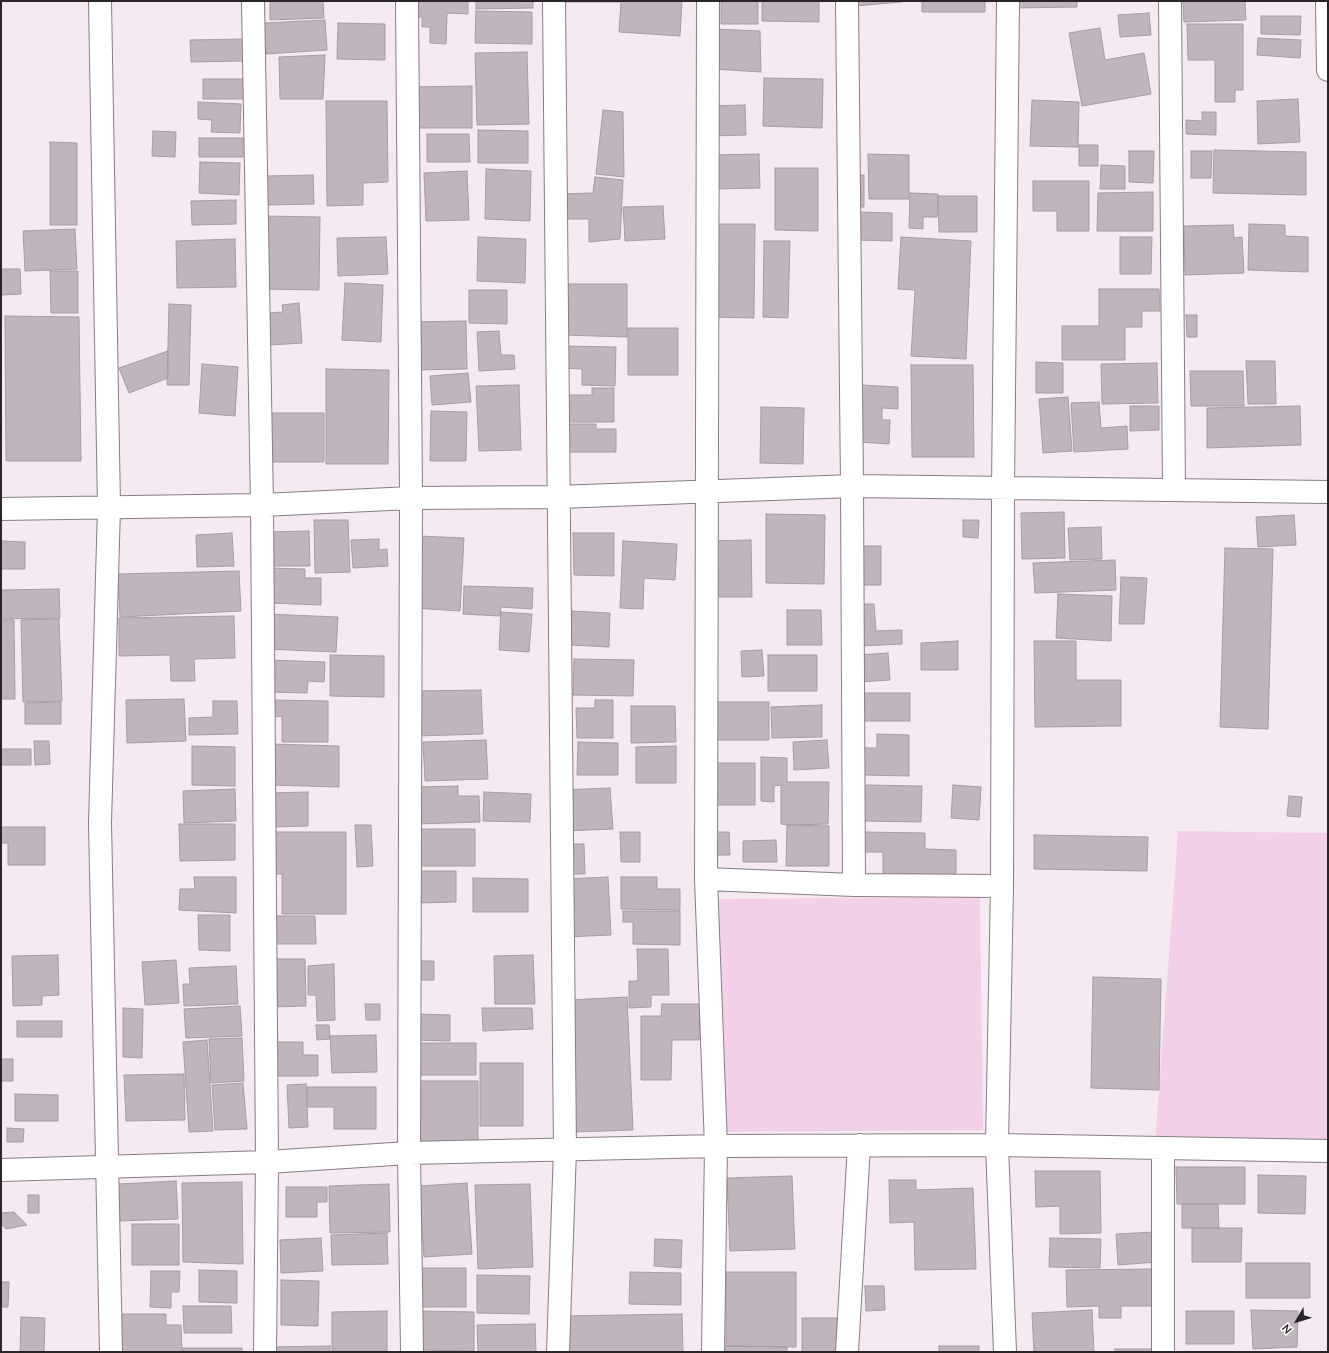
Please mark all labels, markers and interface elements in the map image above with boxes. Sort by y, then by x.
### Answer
north arrow [1277,1301,1317,1341]
text: N [1279,1321,1296,1337]

